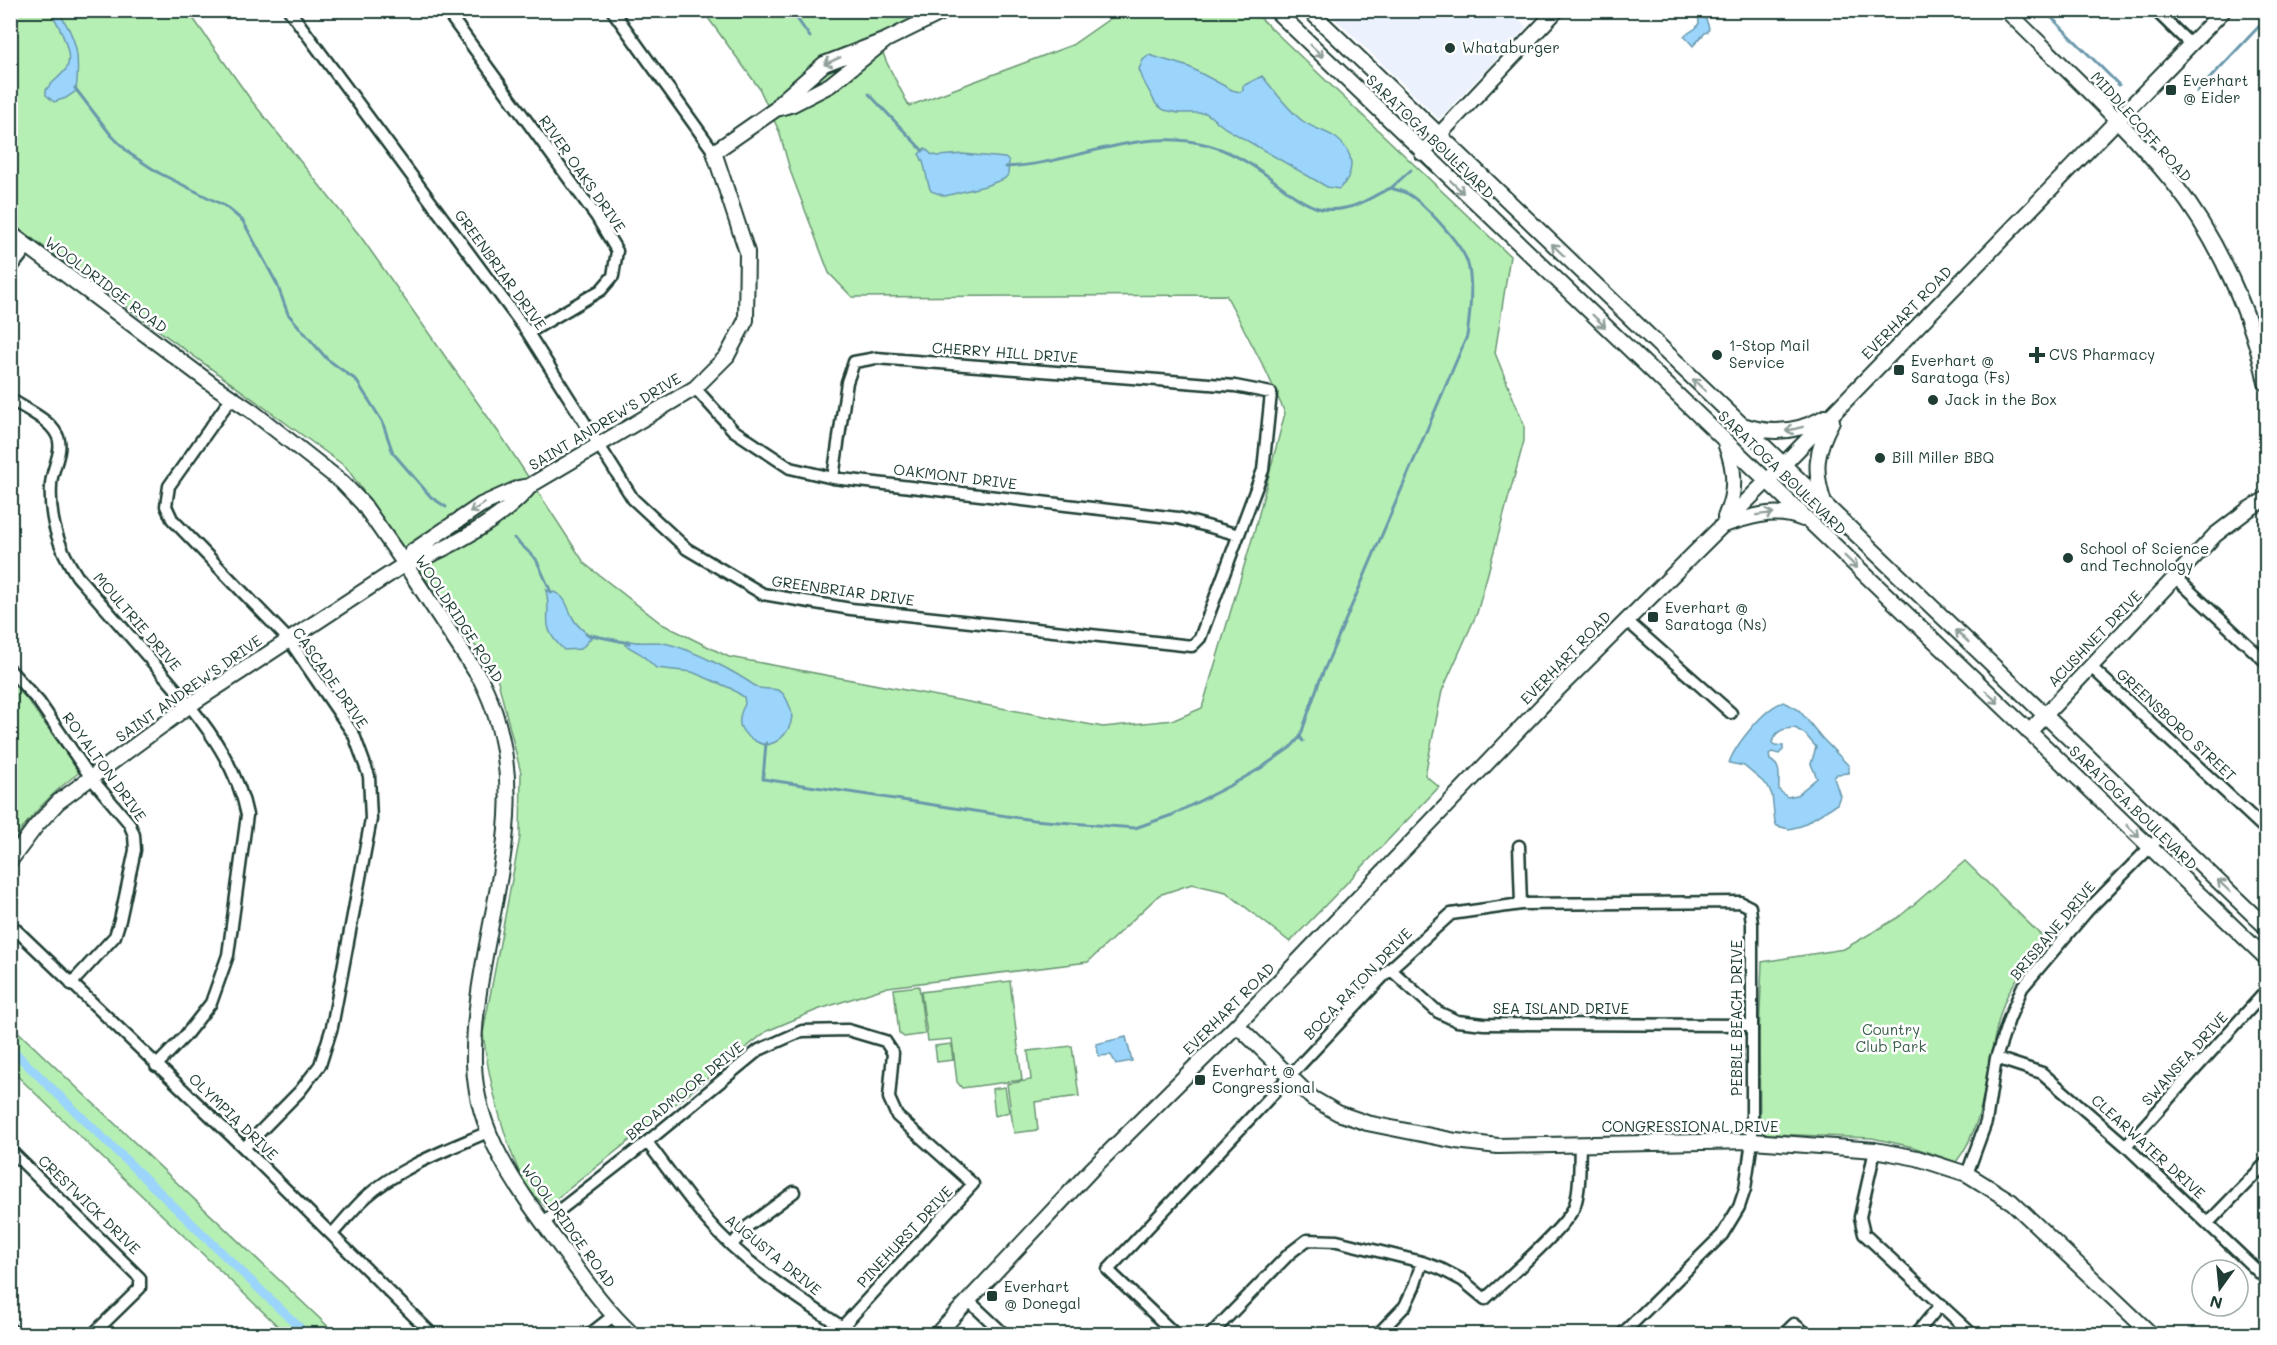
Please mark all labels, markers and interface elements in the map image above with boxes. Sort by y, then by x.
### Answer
place label: Whataburger [1462,37,1560,57]
marker: Whataburger [1443,41,1457,55]
one-way arrow [1309,44,1324,58]
one-way arrow [823,56,841,67]
street label: MIDDLECOFF ROAD [2087,67,2197,186]
street label: SARATOGA BOULEVARD [1362,70,1499,203]
place label: Everhart @ Eider [2183,70,2248,107]
marker: Everhart @ Eider [2164,83,2178,97]
street label: RIVER OAKS DRIVE [535,111,631,236]
one-way arrow [1450,179,1465,194]
street label: GREENBRIAR DRIVE [450,205,551,334]
street label: WOOLDRIDGE ROAD [41,232,172,337]
one-way arrow [1551,243,1566,257]
street label: EVERHART ROAD [1857,261,1956,363]
one-way arrow [1591,314,1606,328]
place label: 1-Stop Mail Service [1729,335,1810,372]
street label: CHERRY HILL DRIVE [931,337,1079,367]
place label: CVS Pharmacy [2049,344,2155,364]
marker: 1-Stop Mail Service [1710,348,1724,362]
marker: CVS Pharmacy [2030,348,2044,362]
place label: Everhart @ Saratoga (Fs) [1911,350,2010,387]
marker: Everhart @ Saratoga (Fs) [1892,363,1906,377]
street label: SAINT ANDREW'S DRIVE [525,368,685,475]
one-way arrow [1692,377,1707,392]
place label: Jack in the Box [1945,389,2057,409]
marker: Jack in the Box [1926,393,1940,407]
street label: SARATOGA BOULEVARD [1714,406,1851,539]
one-way arrow [1785,423,1804,435]
place label: Bill Miller BBQ [1892,447,1994,467]
marker: Bill Miller BBQ [1873,451,1887,465]
street label: OAKMONT DRIVE [892,459,1018,494]
one-way arrow [469,501,486,514]
one-way arrow [1755,508,1774,519]
place label: School of Science and Technology [2080,538,2209,575]
street label: WOOLDRIDGE ROAD [411,551,509,686]
marker: School of Science and Technology [2061,551,2075,565]
one-way arrow [1844,555,1859,569]
street label: MOULTRIE DRIVE [89,568,186,675]
street label: GREENBRIAR DRIVE [770,570,916,610]
street label: ACUSHNET DRIVE [2043,585,2146,691]
place label: Everhart @ Saratoga (Ns) [1665,597,1767,634]
street label: EVERHART ROAD [1516,606,1615,708]
marker: Everhart @ Saratoga (Ns) [1646,610,1660,624]
street label: CASCADE DRIVE [288,623,373,732]
one-way arrow [1954,628,1969,643]
street label: SAINT ANDREW'S DRIVE [111,630,266,746]
street label: GREENSBORO STREET [2112,663,2241,785]
one-way arrow [1985,689,2000,704]
street label: ROYALTON DRIVE [58,708,151,825]
street label: SARATOGA BOULEVARD [2065,741,2202,874]
one-way arrow [2126,824,2141,839]
street label: BRISBANE DRIVE [2005,877,2100,984]
one-way arrow [2217,879,2232,894]
street label: BOCA RATON DRIVE [1299,923,1416,1043]
street label: PEBBLE BEACH DRIVE [1726,940,1746,1096]
street label: EVERHART ROAD [1178,958,1279,1059]
street label: SEA ISLAND DRIVE [1493,998,1630,1018]
street label: SWANSEA DRIVE [2137,1007,2232,1110]
park label: Country Club Park [1855,1019,1927,1056]
street label: BROADMOOR DRIVE [621,1036,748,1144]
place label: Everhart @ Congressional [1212,1060,1315,1097]
street label: OLYMPIA DRIVE [185,1068,283,1164]
marker: Everhart @ Congressional [1193,1073,1207,1087]
street label: CLEARWATER DRIVE [2087,1090,2210,1203]
street label: CONGRESSIONAL DRIVE [1601,1116,1779,1136]
street label: CRESTWICK DRIVE [34,1150,145,1259]
street label: WOOLDRIDGE ROAD [517,1160,620,1291]
street label: PINEHURST DRIVE [852,1181,957,1291]
street label: AUGUSTA DRIVE [721,1209,826,1299]
north arrow [2190,1258,2250,1318]
place label: Everhart @ Donegal [1004,1276,1081,1313]
marker: Everhart @ Donegal [985,1289,999,1303]
text: N [2207,1291,2225,1315]

